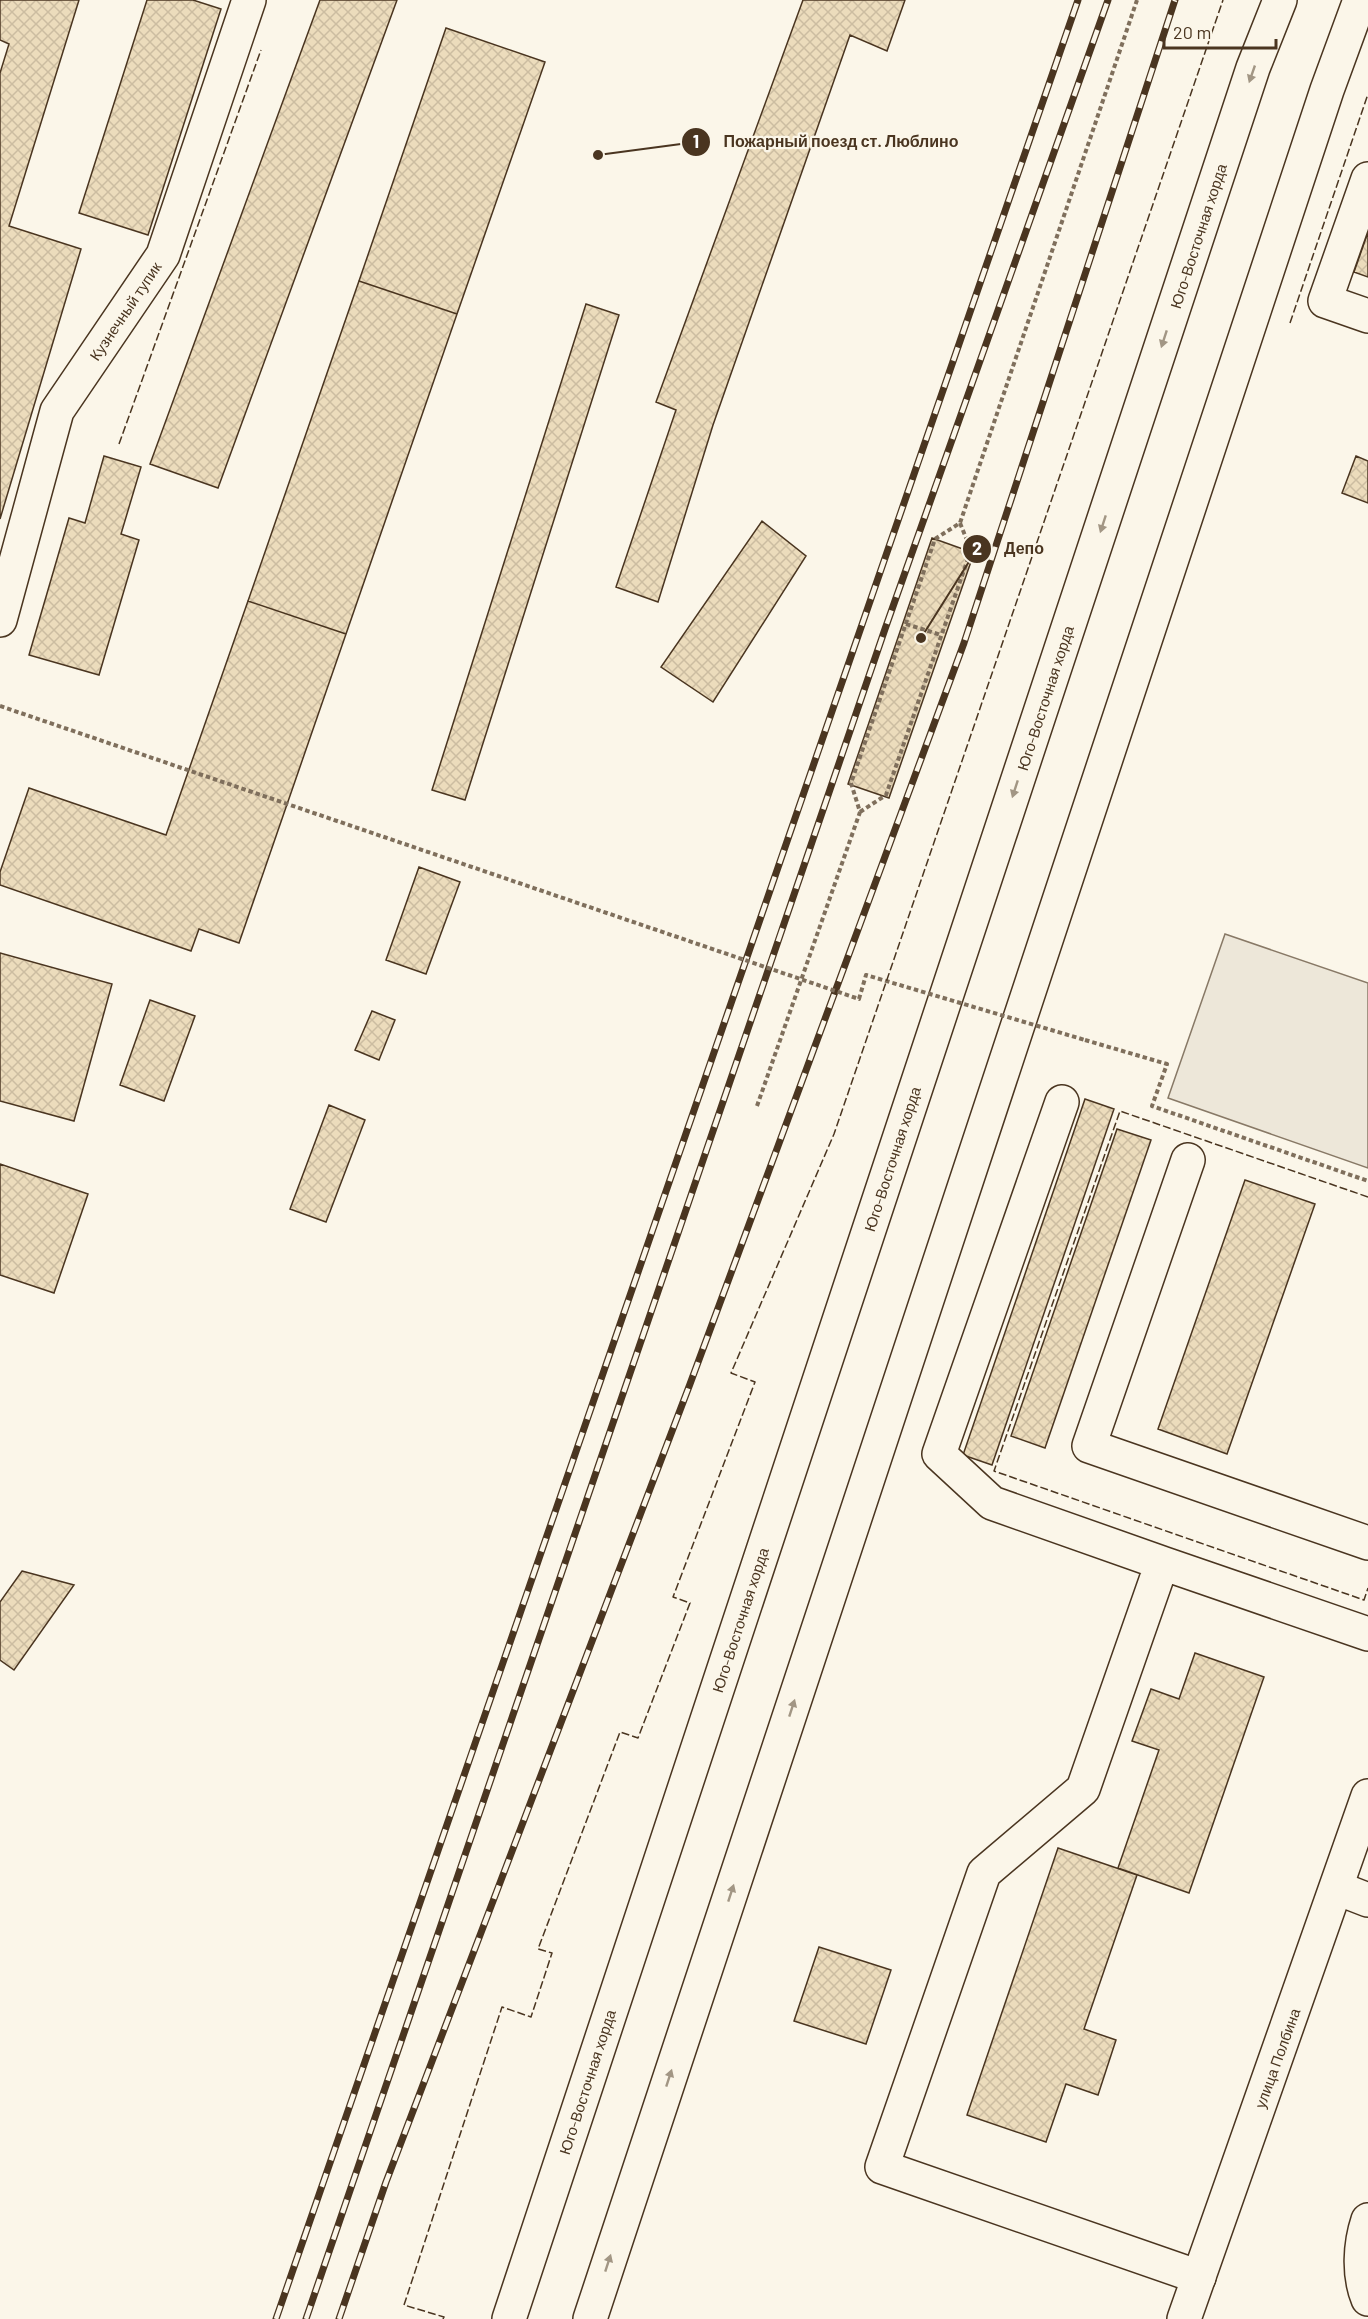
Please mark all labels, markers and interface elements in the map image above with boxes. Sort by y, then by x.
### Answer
scale bar [1164,12,1276,50]
text: 20 m [1173,21,1211,43]
one-way arrow [1246,65,1256,83]
callout: Пожарный поезд ст. Люблино [681,125,970,159]
text: 1 [693,130,699,152]
text: Пожарный поезд ст. Люблино [723,131,959,150]
street label: Юго-Восточная хорда [1166,161,1230,311]
street label: Кузнечный тупик [85,258,165,364]
one-way arrow [1159,330,1168,348]
one-way arrow [1097,515,1107,533]
callout: Депо [962,532,1056,566]
text: 2 [972,537,982,559]
text: Депо [1004,538,1044,557]
street label: Юго-Восточная хорда [1013,623,1077,773]
one-way arrow [1010,780,1019,798]
street label: Юго-Восточная хорда [860,1084,924,1234]
street label: Юго-Восточная хорда [708,1545,772,1695]
one-way arrow [787,1699,797,1717]
one-way arrow [726,1884,736,1902]
street label: улица Полбина [1251,2005,1304,2111]
street label: Юго-Восточная хорда [555,2007,619,2157]
one-way arrow [665,2069,675,2087]
one-way arrow [604,2254,613,2272]

